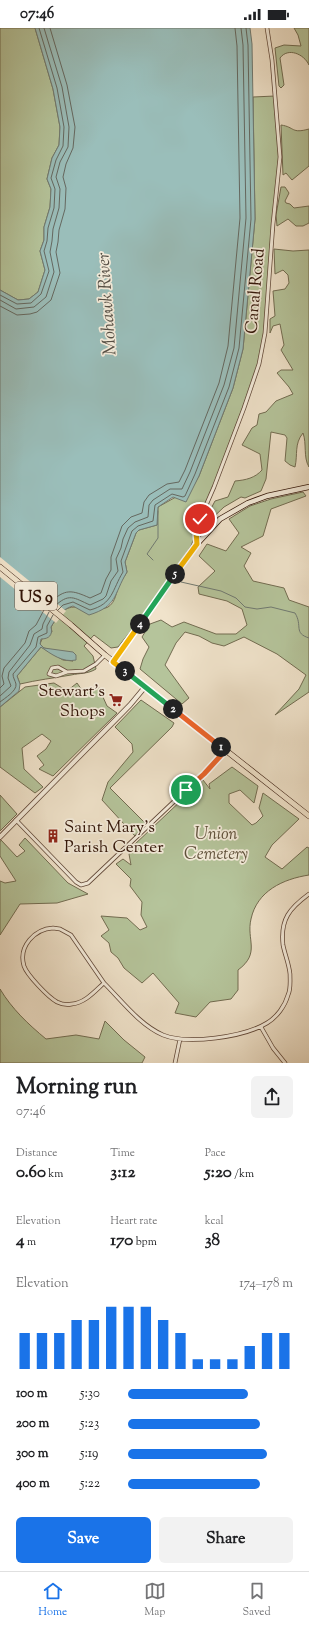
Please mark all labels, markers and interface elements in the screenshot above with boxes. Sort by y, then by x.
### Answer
text: 07:46 [20,4,54,25]
street label: Canal Road [240,247,272,335]
water label: Mohawk River [91,251,125,356]
pin [183,502,217,536]
icon: check [189,508,211,530]
pin: 5 [165,564,185,584]
text: 5 [173,566,177,582]
road number: US 9 [15,582,57,610]
pin: 4 [130,614,150,634]
text: 4 [137,616,143,632]
pin: 3 [115,661,135,681]
text: 3 [123,663,127,679]
place label: Stewart's Shops [38,680,105,724]
supermarket icon: Stewart's Shops [108,692,124,708]
pin: 2 [163,699,183,719]
text: 2 [170,701,176,717]
pin: 1 [211,737,231,757]
text: 1 [219,739,223,755]
pin [169,773,203,807]
icon: arrive [175,779,197,801]
place label: Saint Mary's Parish Center [64,816,164,860]
park label: Union Cemetery [184,823,248,867]
building icon: Saint Mary's Parish Center [45,828,61,844]
text: Morning run [16,1072,138,1104]
button: share [251,1076,293,1118]
text: 07:46 [16,1103,46,1121]
text: Distance [16,1145,57,1161]
text: Time [110,1145,135,1161]
text: Pace [205,1145,226,1161]
text: 0.60 [16,1161,46,1185]
text: 3:12 [110,1161,135,1185]
text: 5:20 [205,1161,232,1185]
text: km [46,1166,63,1182]
text: /km [232,1166,254,1182]
text: Elevation [16,1213,61,1229]
text: Heart rate [110,1213,157,1229]
text: kcal [205,1213,224,1229]
text: 4 [16,1229,25,1253]
text: 170 [110,1229,133,1253]
text: 38 [205,1229,220,1253]
text: m [25,1234,36,1250]
text: bpm [133,1234,157,1250]
text: Elevation [16,1275,69,1293]
text: 174–178 m [239,1275,293,1293]
text: 100 m [16,1385,48,1403]
text: 5:30 [80,1385,100,1403]
text: 200 m [16,1415,49,1433]
text: 5:23 [80,1415,99,1433]
text: 300 m [16,1445,48,1463]
text: 5:19 [80,1445,98,1463]
text: 400 m [16,1475,50,1493]
text: 5:22 [80,1475,100,1493]
button: Save [16,1517,151,1563]
button: Share [159,1517,293,1563]
tab: Home [38,1580,67,1620]
tab: Map [144,1580,166,1620]
tab: Saved [242,1580,271,1620]

